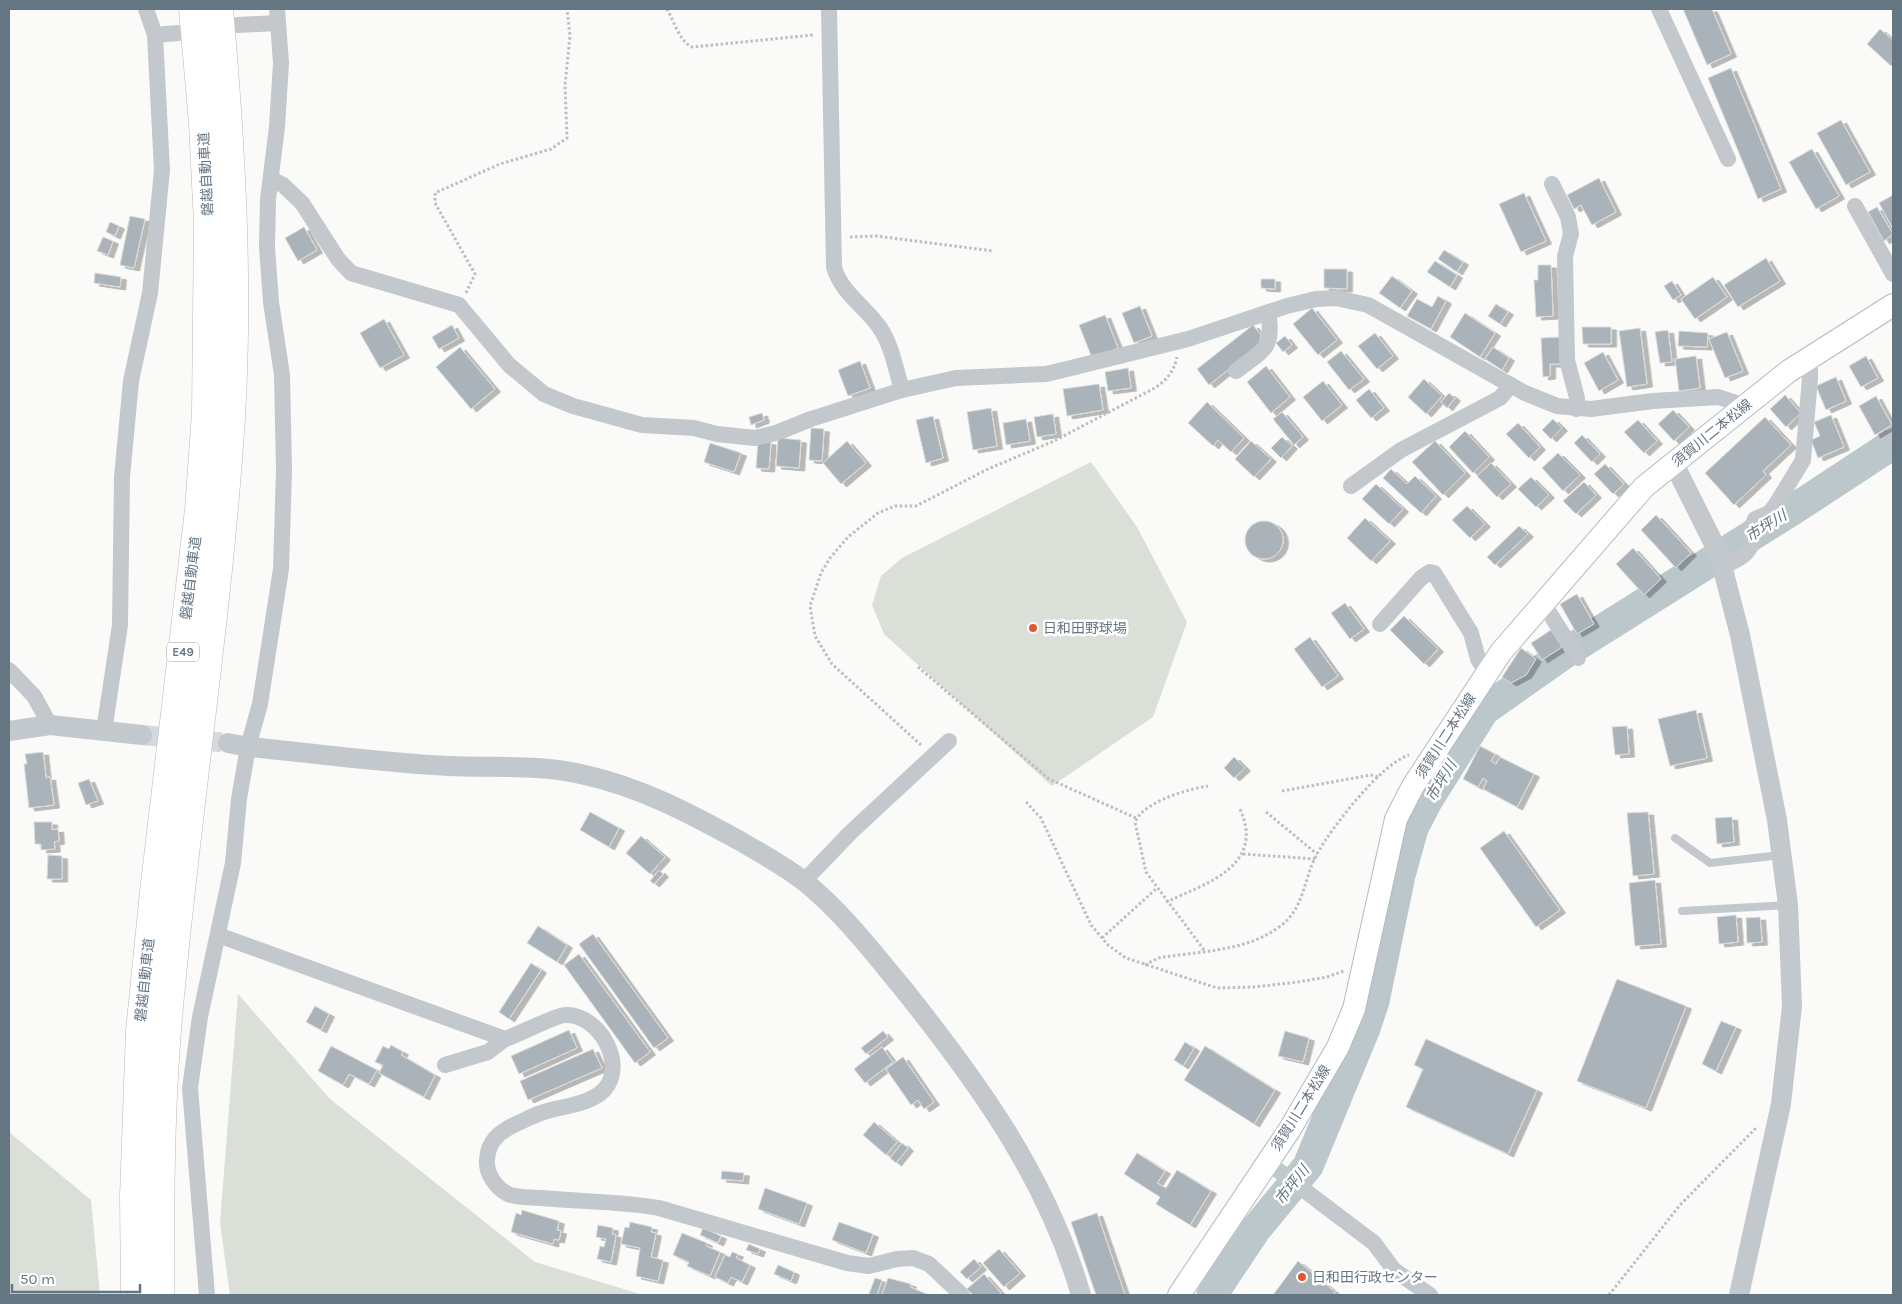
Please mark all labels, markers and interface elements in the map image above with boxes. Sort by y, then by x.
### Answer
street label: 磐越自動車道 [195,132,217,216]
street label: 須賀川二本松線 [1669,396,1755,470]
water label: 市坪川 [1742,505,1792,546]
street label: 磐越自動車道 [177,535,205,621]
place label: 日和田野球場 [1043,620,1127,637]
marker: 日和田野球場 [1027,622,1039,634]
road number: E49 [167,642,199,662]
street label: 須賀川二本松線 [1412,690,1480,782]
water label: 市坪川 [1422,755,1461,805]
street label: 磐越自動車道 [132,937,158,1023]
street label: 須賀川二本松線 [1268,1062,1334,1154]
water label: 市坪川 [1271,1160,1314,1208]
scale bar [12,1262,140,1294]
place label: 日和田行政センター [1312,1269,1438,1286]
text: 50 m [20,1270,55,1288]
marker: 日和田行政センター [1296,1271,1308,1283]

